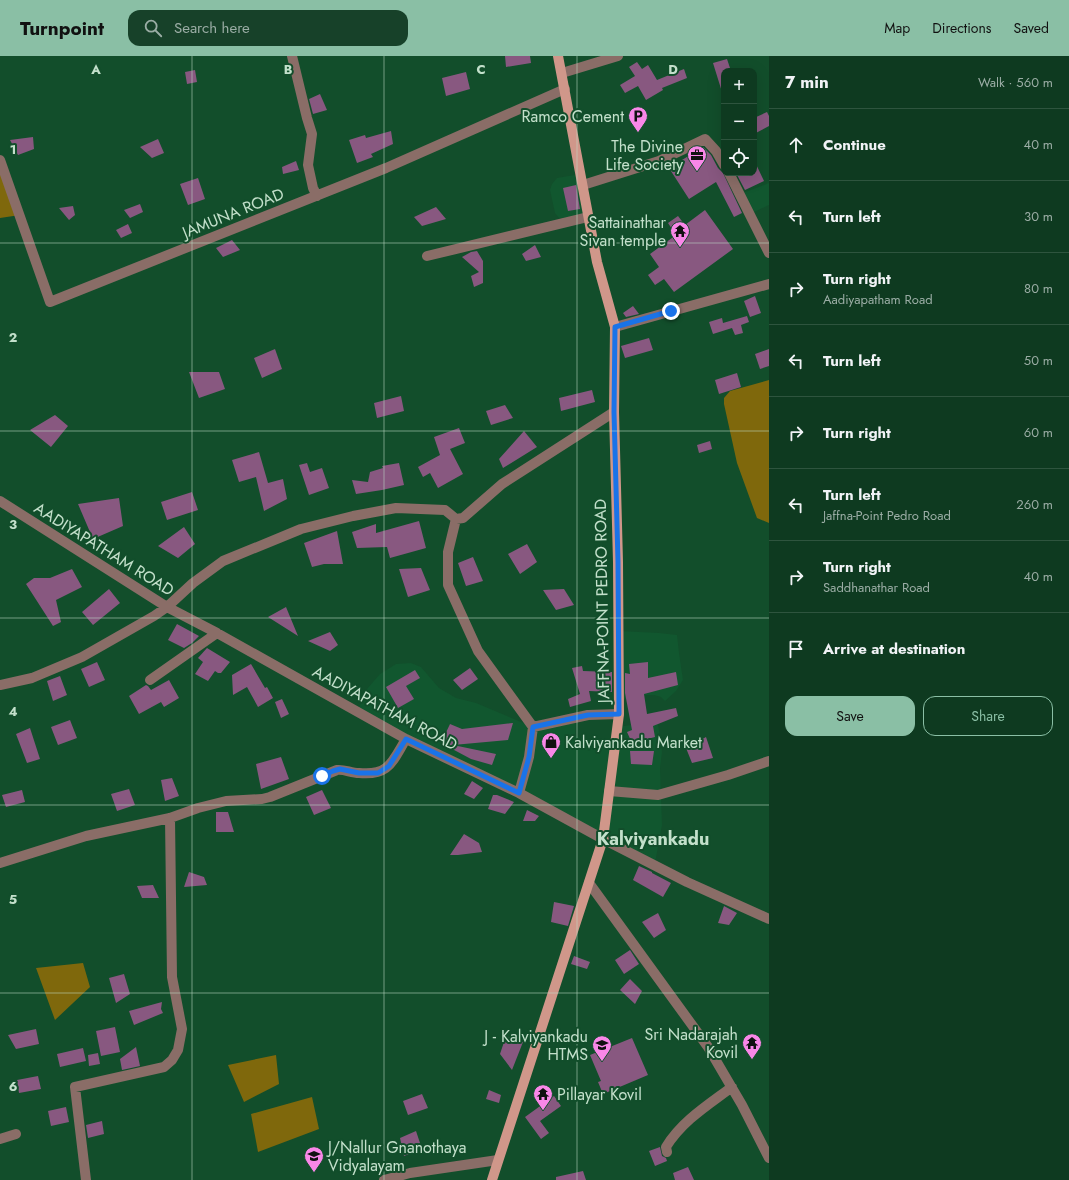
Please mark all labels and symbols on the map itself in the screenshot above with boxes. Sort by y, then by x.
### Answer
text: A [90,60,101,79]
text: B [284,60,293,79]
text: C [476,60,486,79]
text: D [668,60,678,79]
place label: Ramco Cement [522,105,624,128]
parking icon: Ramco Cement [627,105,649,133]
place label: The Divine Life Society [606,135,684,176]
text: 1 [10,140,16,159]
office icon: The Divine Life Society [686,144,708,172]
street label: JAMUNA ROAD [177,182,287,245]
place label: Sattainathar Sivan temple [580,211,667,252]
temple icon: Sattainathar Sivan temple [669,220,691,248]
route end [662,302,680,320]
text: 2 [9,328,17,347]
street label: AADIYAPATHAM ROAD [30,497,179,602]
street label: JAFFNA-POINT PEDRO ROAD [589,499,615,705]
text: 3 [9,515,17,534]
street label: AADIYAPATHAM ROAD [308,660,462,756]
text: 4 [8,702,18,721]
shop icon: Kalviyankadu Market [540,731,562,759]
place label: Kalviyankadu Market [565,731,702,754]
route start [313,767,331,785]
district label: Kalviyankadu [597,826,709,852]
text: 5 [9,890,17,909]
place label: Sri Nadarajah Kovil [645,1023,738,1064]
place label: J - Kalviyankadu HTMS [482,1025,588,1066]
temple icon: Sri Nadarajah Kovil [741,1032,763,1060]
school or university icon: J - Kalviyankadu HTMS [591,1034,613,1062]
text: 6 [9,1077,18,1096]
temple icon: Pillayar Kovil [532,1083,554,1111]
place label: Pillayar Kovil [557,1083,642,1106]
place label: J/Nallur Gnanothaya Vidyalayam [326,1136,466,1177]
school or university icon: J/Nallur Gnanothaya Vidyalayam [303,1145,325,1173]

